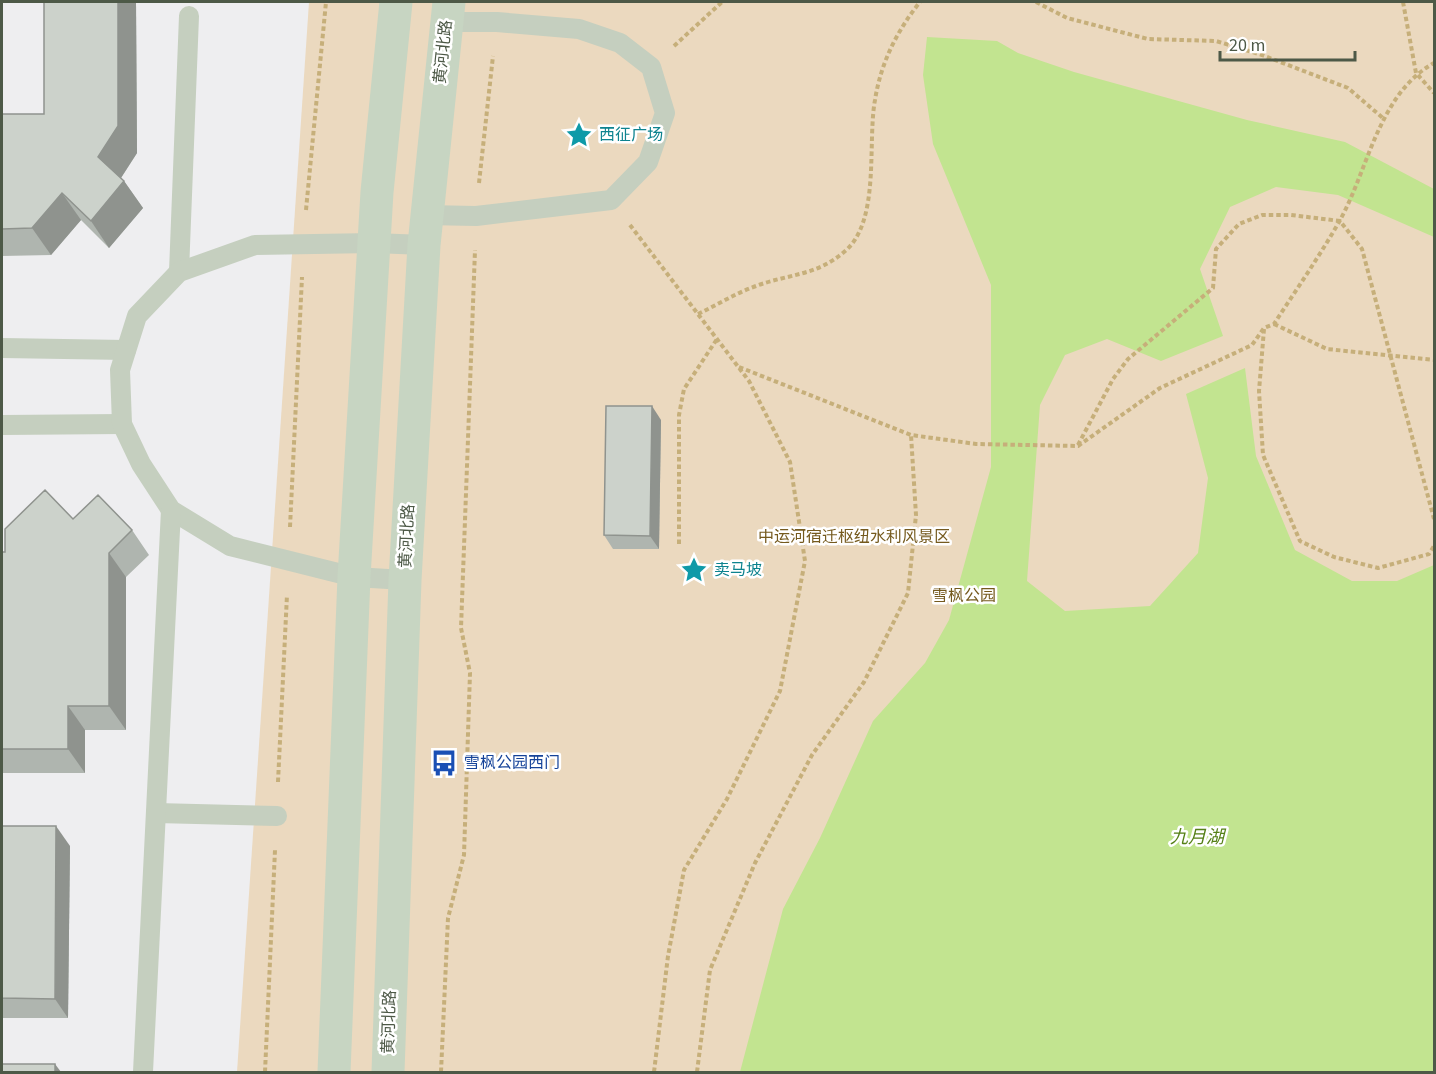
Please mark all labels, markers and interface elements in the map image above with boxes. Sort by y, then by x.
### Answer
street label: 黄河北路 [429,19,457,85]
scale bar [1220,24,1355,62]
text: 20 m [1229,33,1265,58]
place icon: 西征广场 [564,120,594,150]
place label: 西征广场 [599,124,663,146]
street label: 黄河北路 [394,503,420,569]
park label: 中运河宿迁枢纽水利风景区 [758,526,950,548]
place icon: 卖马坡 [679,555,709,585]
place label: 卖马坡 [714,559,762,581]
park label: 雪枫公园 [932,585,996,607]
bus stop icon: 雪枫公园西门 [429,748,459,778]
place label: 雪枫公园西门 [464,752,560,774]
water label: 九月湖 [1170,825,1227,850]
street label: 黄河北路 [377,990,401,1054]

